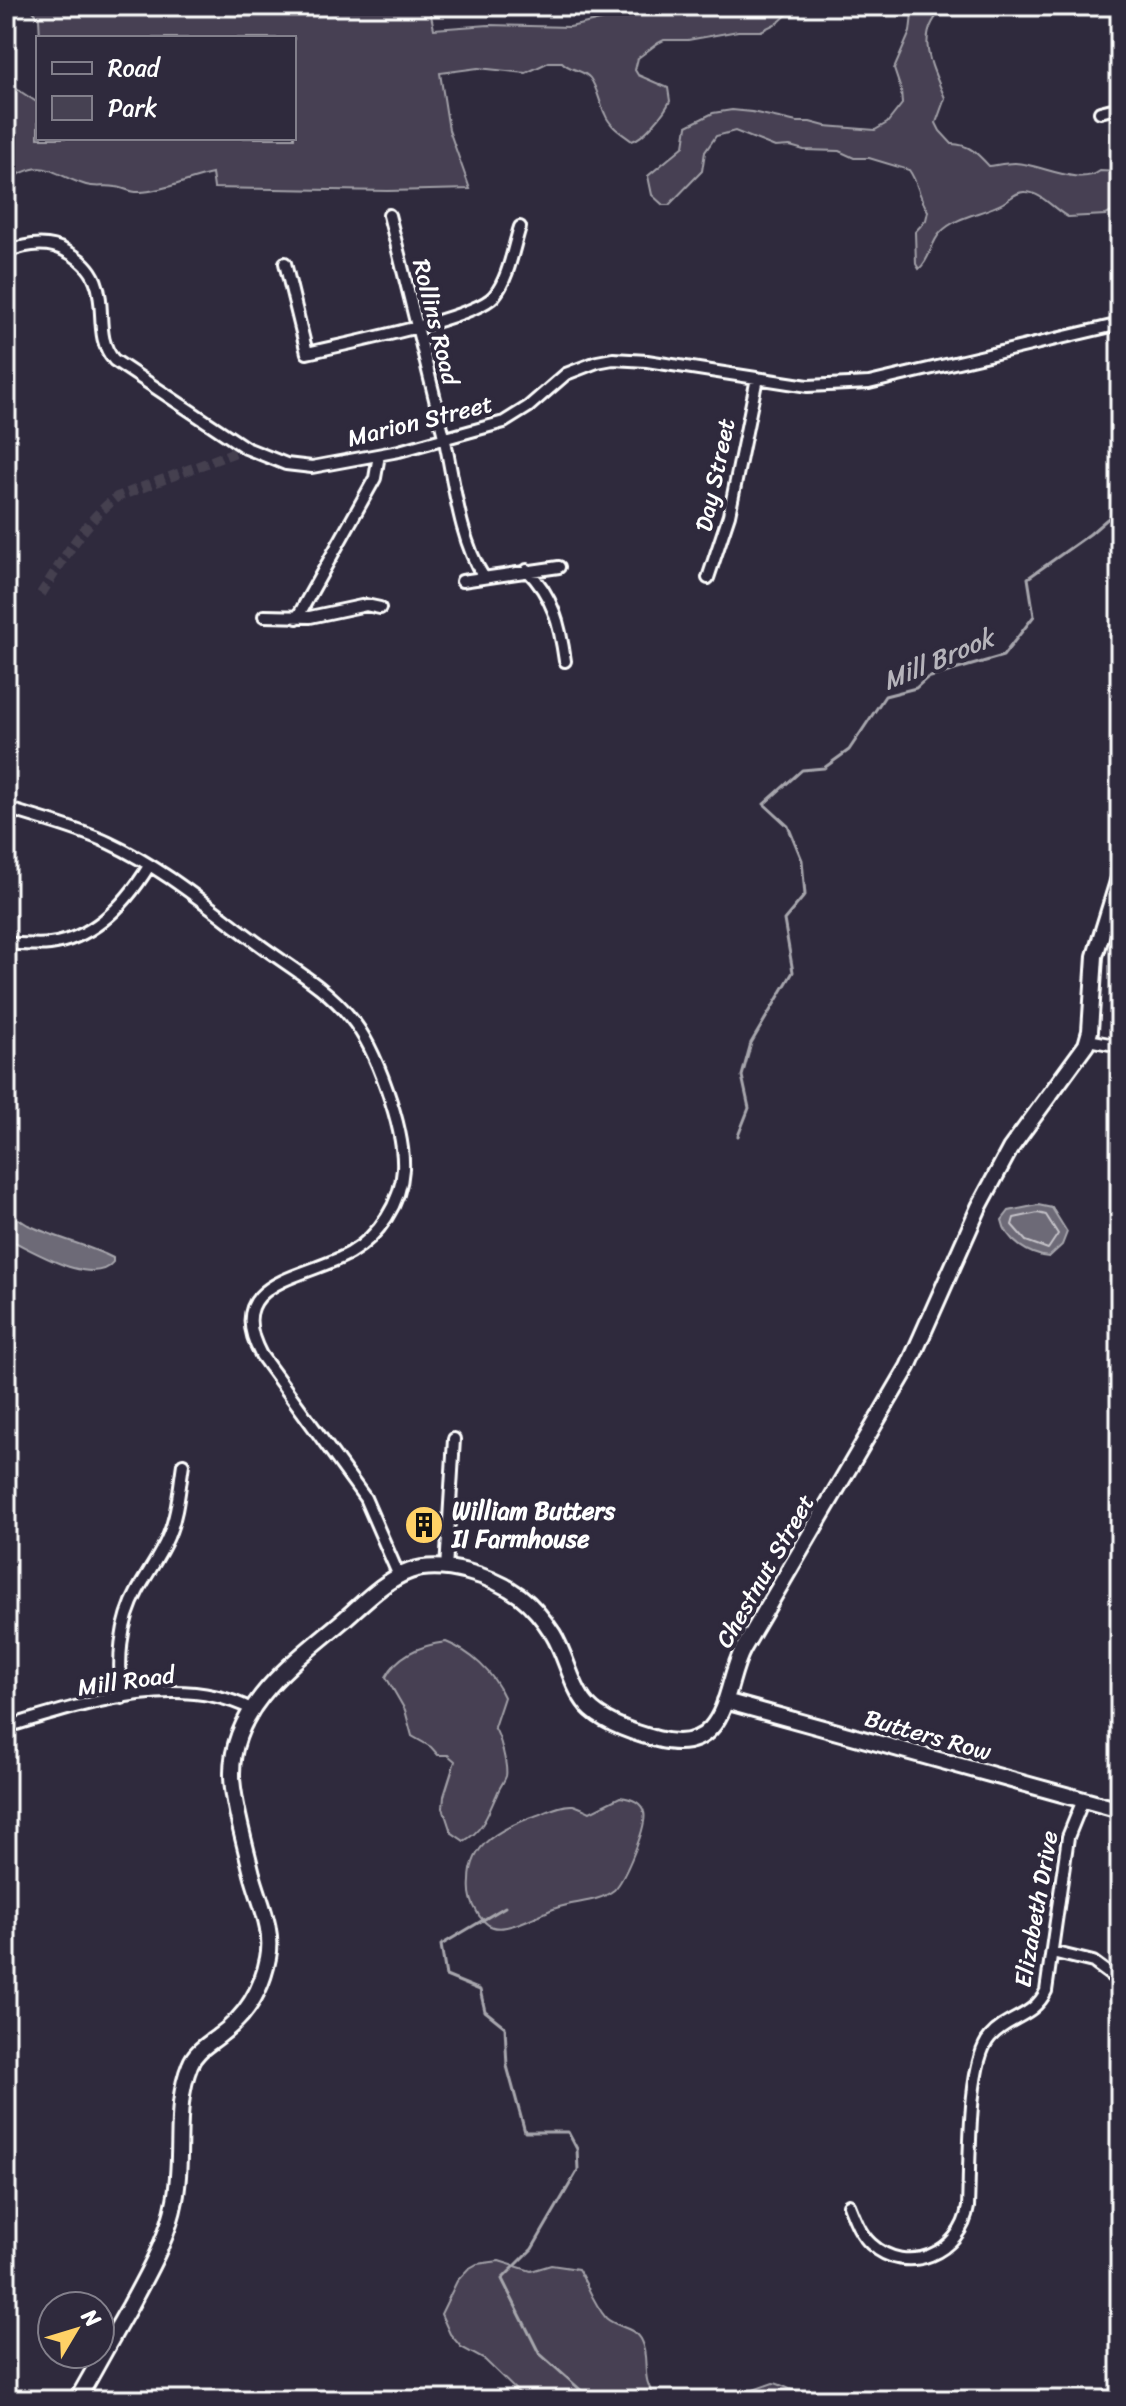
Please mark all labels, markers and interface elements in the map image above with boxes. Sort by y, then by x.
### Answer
legend [36,36,296,140]
text: Road [108,47,162,89]
text: Park [108,87,157,129]
street label: Rollins Road [400,255,472,391]
street label: Marion Street [343,383,497,459]
street label: Day Street [683,414,747,536]
water label: Mill Brook [875,614,1004,703]
street label: Chestnut Street [704,1486,826,1656]
place label: William Butters II Farmhouse [450,1490,616,1560]
building icon: William Butters II Farmhouse [403,1504,445,1546]
street label: Mill Road [75,1653,179,1709]
street label: Butters Row [860,1697,997,1773]
street label: Elizabeth Drive [1002,1827,1070,1991]
north arrow [36,2290,116,2370]
text: N [71,2299,112,2337]

